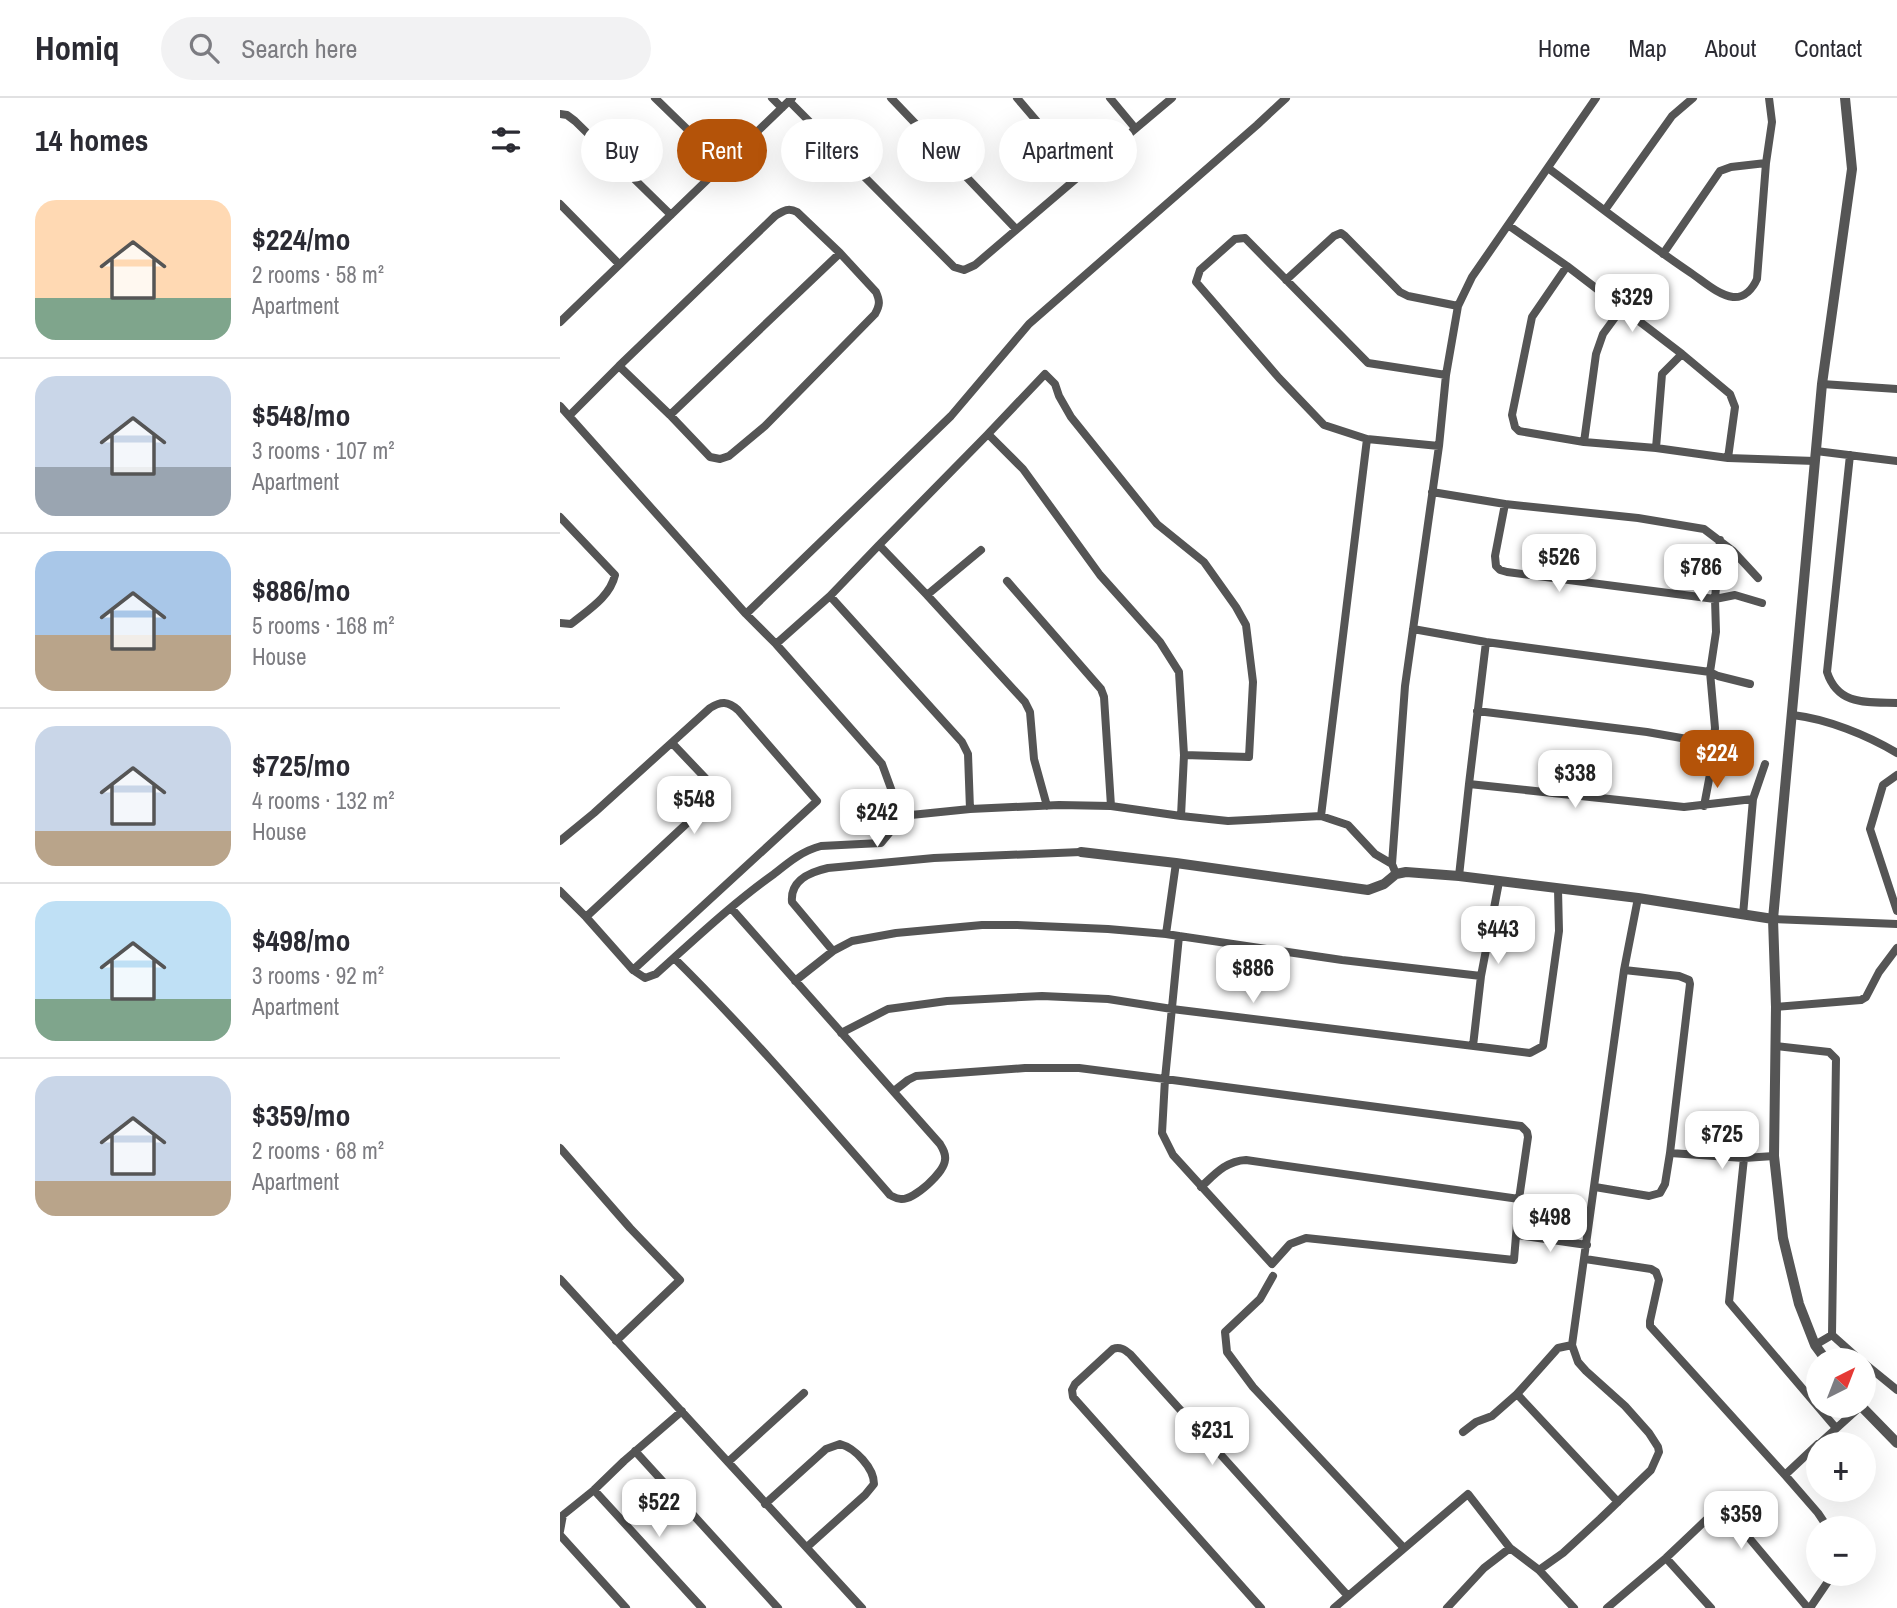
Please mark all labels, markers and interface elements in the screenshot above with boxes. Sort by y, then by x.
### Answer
search box [161,17,651,80]
text: Homiq [35,26,119,70]
icon: search [185,29,223,67]
text: Search here [241,31,357,66]
text: Home [1538,32,1590,64]
text: Map [1628,32,1667,64]
text: About [1705,32,1756,64]
text: Contact [1794,32,1862,64]
chip: Buy [581,119,663,182]
chip: Rent [677,119,767,182]
chip: Filters [781,119,883,182]
chip: New [897,119,985,182]
chip: Apartment [999,119,1137,182]
text: 14 homes [35,120,149,160]
icon: filters [487,121,525,159]
text: $224/mo [252,219,350,259]
icon: home [91,228,175,312]
text: 2 rooms · 58 m² [252,259,384,290]
pin: $329 [1591,274,1673,334]
text: $329 [1611,281,1653,312]
text: Apartment [252,290,339,321]
text: $548/mo [252,395,350,435]
icon: home [91,404,175,488]
text: 3 rooms · 107 m² [252,435,395,466]
text: Apartment [252,466,339,497]
pin: $526 [1518,534,1600,594]
text: $526 [1538,541,1580,572]
pin: $786 [1660,545,1742,604]
text: $786 [1680,551,1722,582]
text: $886/mo [252,570,350,610]
icon: home [91,579,175,663]
text: 5 rooms · 168 m² [252,610,395,641]
text: House [252,641,307,672]
pin: $224 [1676,730,1758,790]
text: $224 [1696,737,1738,768]
text: $725/mo [252,745,350,785]
pin: $338 [1534,750,1616,810]
icon: home [91,754,175,838]
text: $338 [1554,757,1596,788]
pin: $548 [653,776,735,836]
text: $548 [673,783,715,814]
text: 4 rooms · 132 m² [252,785,395,816]
pin: $242 [836,790,918,849]
text: $242 [856,796,898,827]
text: House [252,816,307,847]
pin: $443 [1457,906,1539,966]
text: $443 [1477,913,1519,944]
text: $498/mo [252,920,350,960]
icon: home [91,929,175,1013]
pin: $886 [1212,946,1294,1005]
text: $886 [1232,952,1274,983]
text: 3 rooms · 92 m² [252,960,384,991]
text: Apartment [252,991,339,1022]
text: $359/mo [252,1095,350,1135]
icon: home [91,1104,175,1188]
pin: $725 [1681,1112,1763,1171]
text: $725 [1701,1118,1743,1149]
text: 2 rooms · 68 m² [252,1135,384,1166]
text: Apartment [252,1166,339,1197]
pin: $498 [1509,1194,1591,1254]
text: $498 [1529,1201,1571,1232]
north arrow [1806,1348,1876,1418]
map controls [1806,1348,1876,1586]
pin: $231 [1171,1408,1253,1467]
text: $231 [1191,1414,1233,1445]
button: + [1806,1432,1876,1502]
pin: $522 [618,1480,700,1539]
text: $522 [638,1486,680,1517]
pin: $359 [1700,1492,1782,1551]
text: $359 [1720,1498,1762,1529]
button: − [1806,1516,1876,1586]

